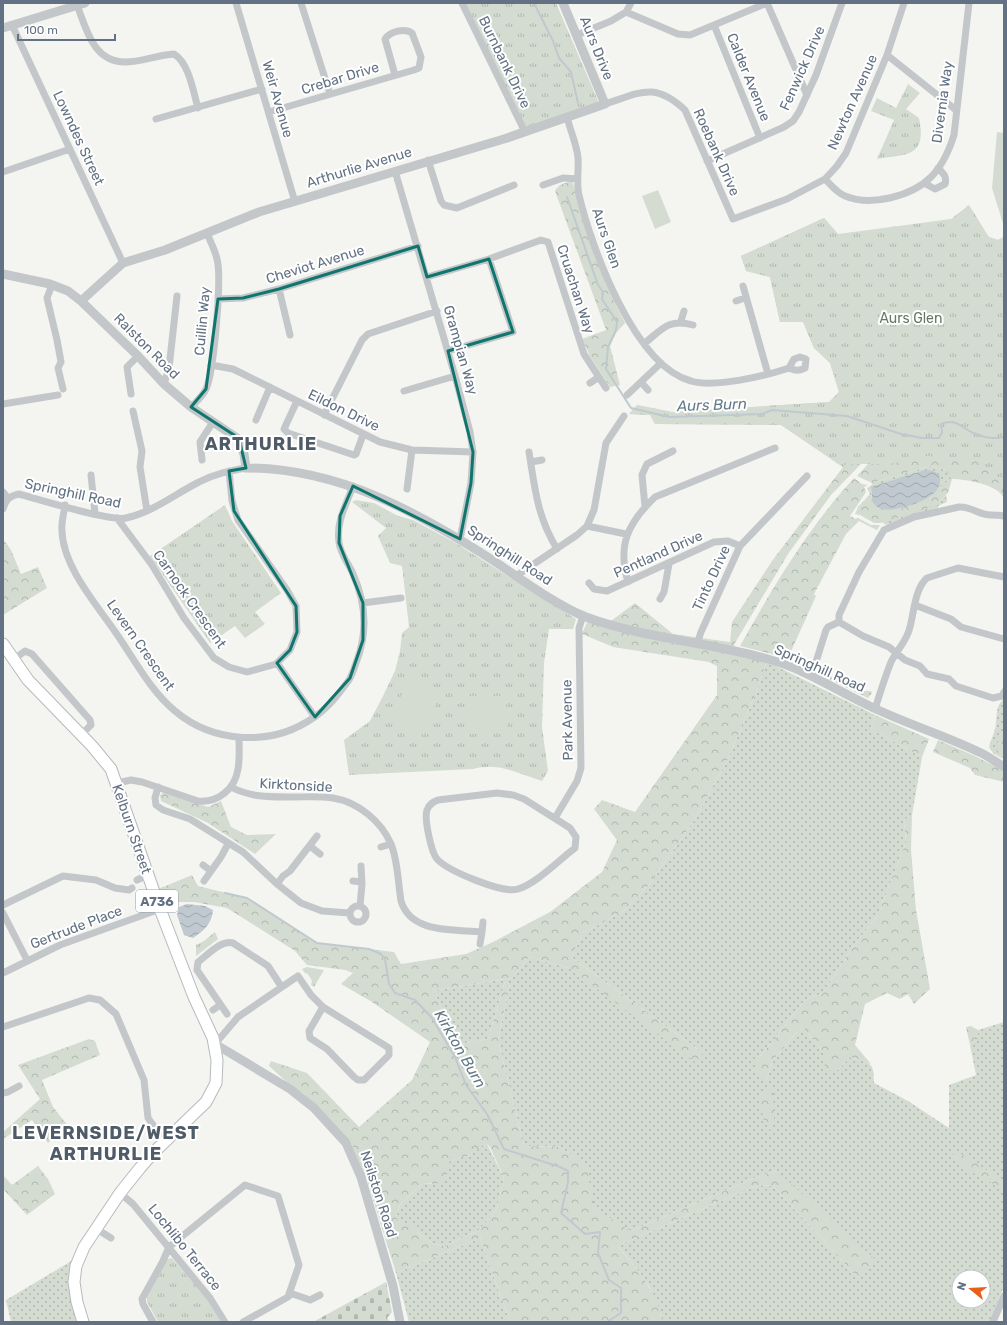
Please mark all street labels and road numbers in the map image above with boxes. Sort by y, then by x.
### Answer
street label: Burnbank Drive [475,13,534,111]
street label: Aurs Drive [576,14,617,83]
street label: Fenwick Drive [776,23,829,113]
street label: Calder Avenue [723,31,774,124]
street label: Newton Avenue [824,52,881,153]
street label: Weir Avenue [258,59,297,140]
street label: Crebar Drive [299,59,381,98]
street label: Divernia Way [928,60,957,144]
street label: Lowndes Street [49,88,108,189]
street label: Roebank Drive [690,106,743,199]
street label: Arthurlie Avenue [304,143,414,192]
street label: Aurs Glen [588,206,625,271]
street label: Cheviot Avenue [264,241,367,288]
street label: Cruachan Way [553,242,598,336]
street label: Cuillin Way [191,286,214,356]
street label: Grampian Way [440,303,481,397]
street label: Ralston Road [110,310,183,383]
street label: Eildon Drive [305,386,382,435]
street label: Springhill Road [23,475,123,512]
street label: Springhill Road [464,522,555,589]
street label: Pentland Drive [611,527,705,582]
street label: Tinto Drive [689,543,734,614]
street label: Carnock Crescent [149,547,230,652]
street label: Levern Crescent [103,597,178,694]
street label: Springhill Road [772,641,868,696]
street label: Park Avenue [558,679,577,761]
street label: Kirktonside [259,775,333,796]
street label: Kelburn Street [108,782,155,877]
road number: A736 [136,890,178,912]
street label: Gertrude Place [28,902,125,953]
street label: Neilston Road [357,1149,401,1240]
street label: Lochlibo Terrace [144,1201,225,1294]

